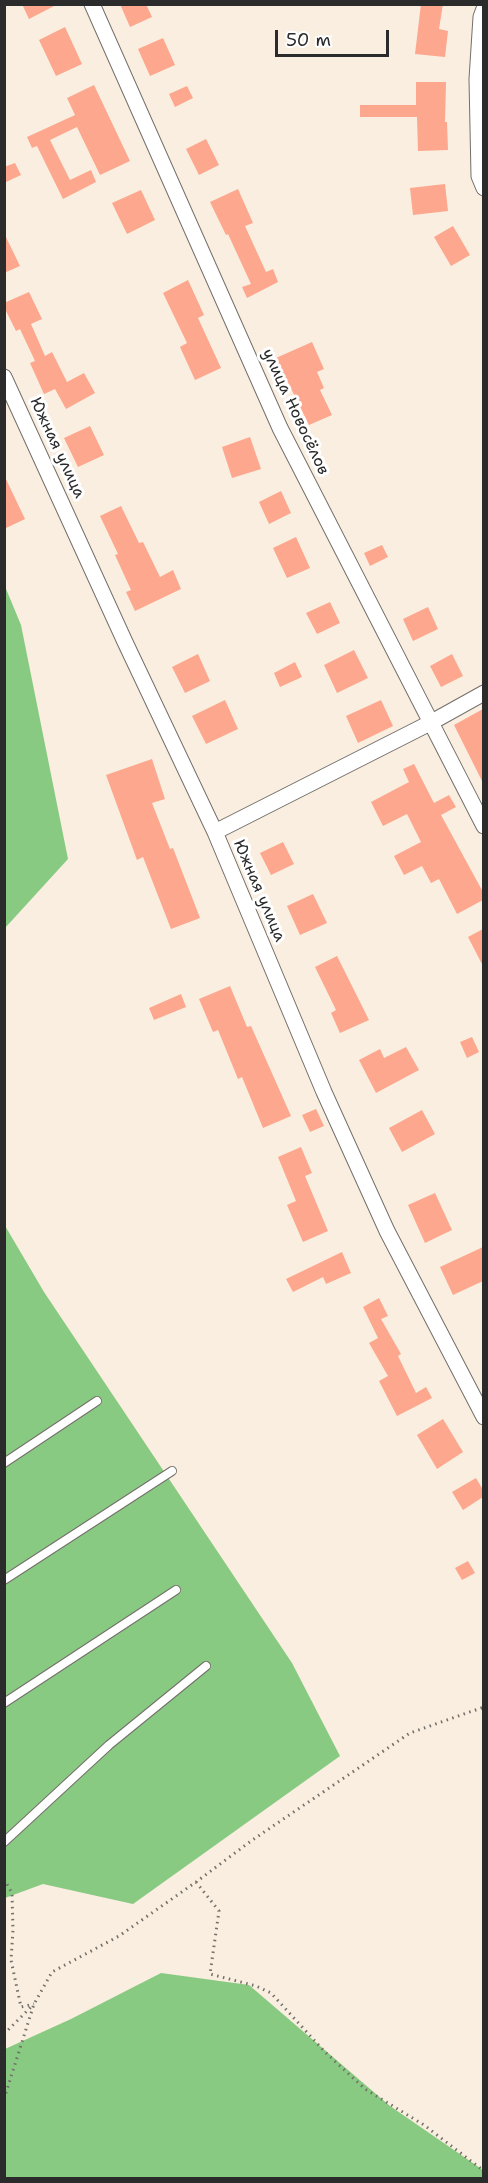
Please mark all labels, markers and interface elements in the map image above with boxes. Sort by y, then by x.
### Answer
scale bar [278,18,392,56]
text: 50 m [286,28,331,52]
street label: улица Новосёлов [257,346,333,478]
street label: Южная улица [25,395,89,501]
street label: Южная улица [229,837,289,945]

